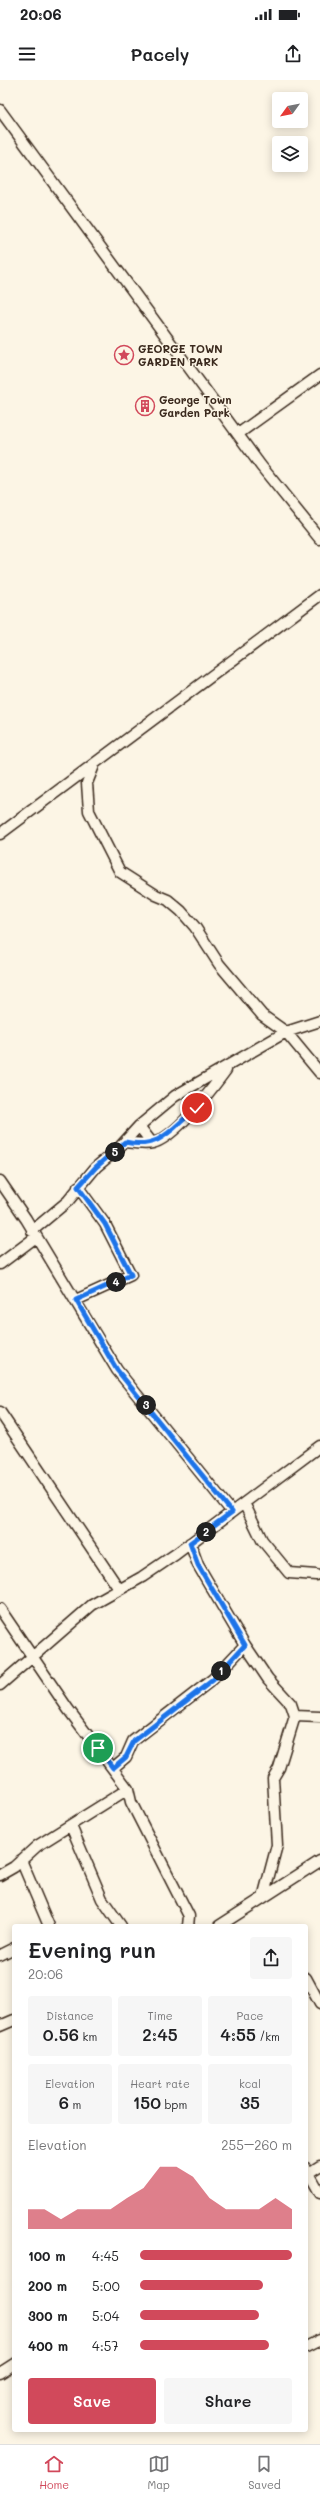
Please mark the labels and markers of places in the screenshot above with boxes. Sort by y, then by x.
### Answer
place label: GEORGE TOWN GARDEN PARK [138,341,223,369]
place icon: GEORGE TOWN GARDEN PARK [113,344,135,366]
place label: George Town Garden Park [159,392,231,420]
building icon: George Town Garden Park [134,395,156,417]
pin [180,1091,214,1125]
pin: 5 [105,1142,125,1162]
pin: 4 [106,1272,126,1292]
pin: 3 [136,1395,156,1415]
pin: 2 [196,1522,216,1542]
pin: 1 [211,1661,231,1681]
pin [81,1731,115,1765]

